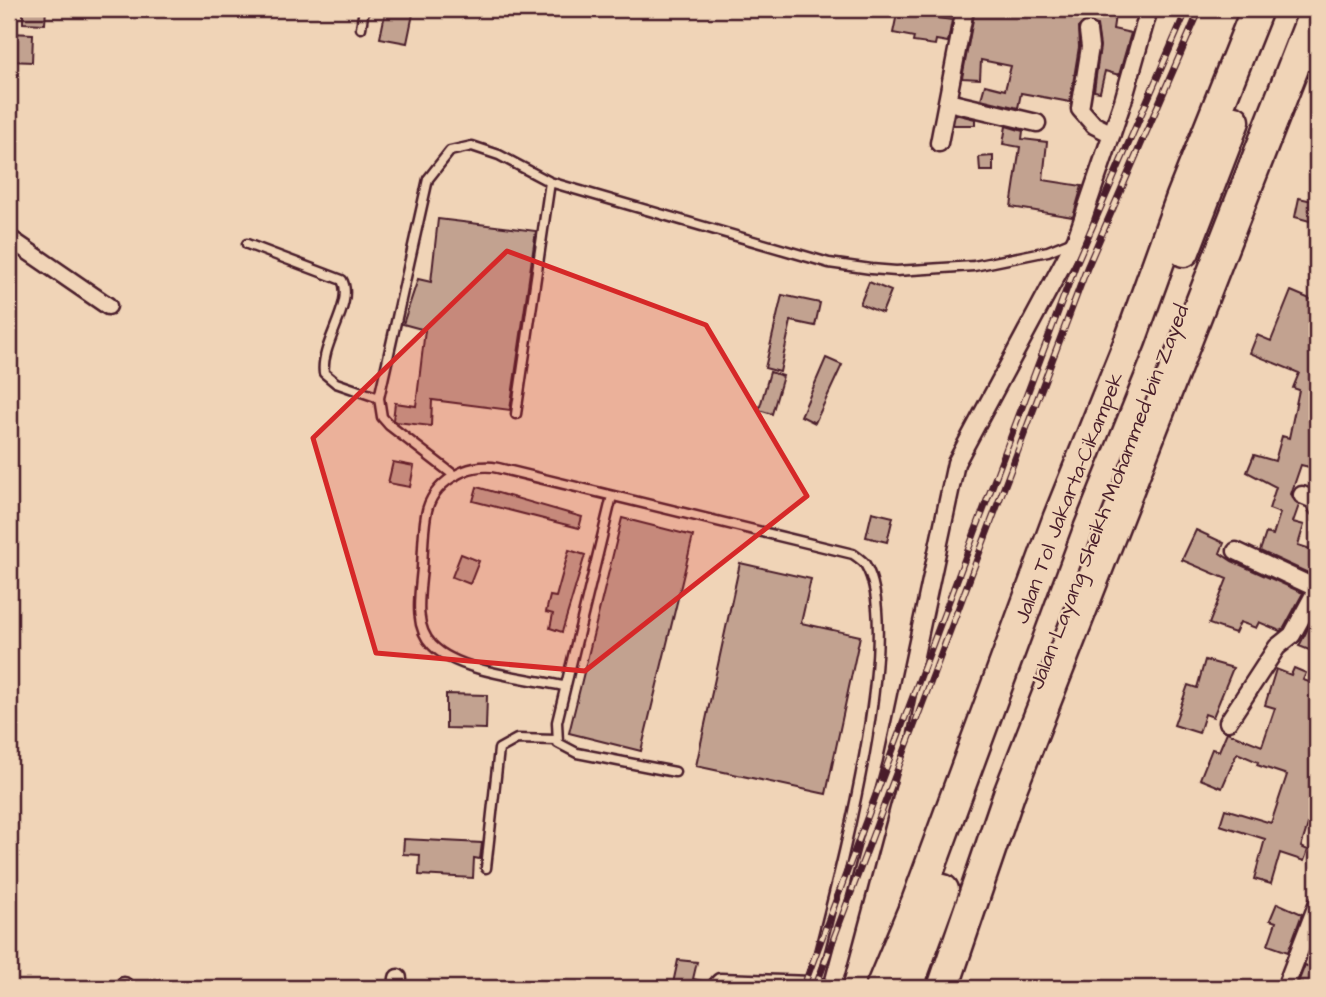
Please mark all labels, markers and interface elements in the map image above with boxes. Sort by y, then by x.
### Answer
street label: Jalan Layang Sheikh Mohammed bin Zayed [1022,300,1198,694]
street label: Jalan Tol Jakarta–Cikampek [1006,367,1131,628]

